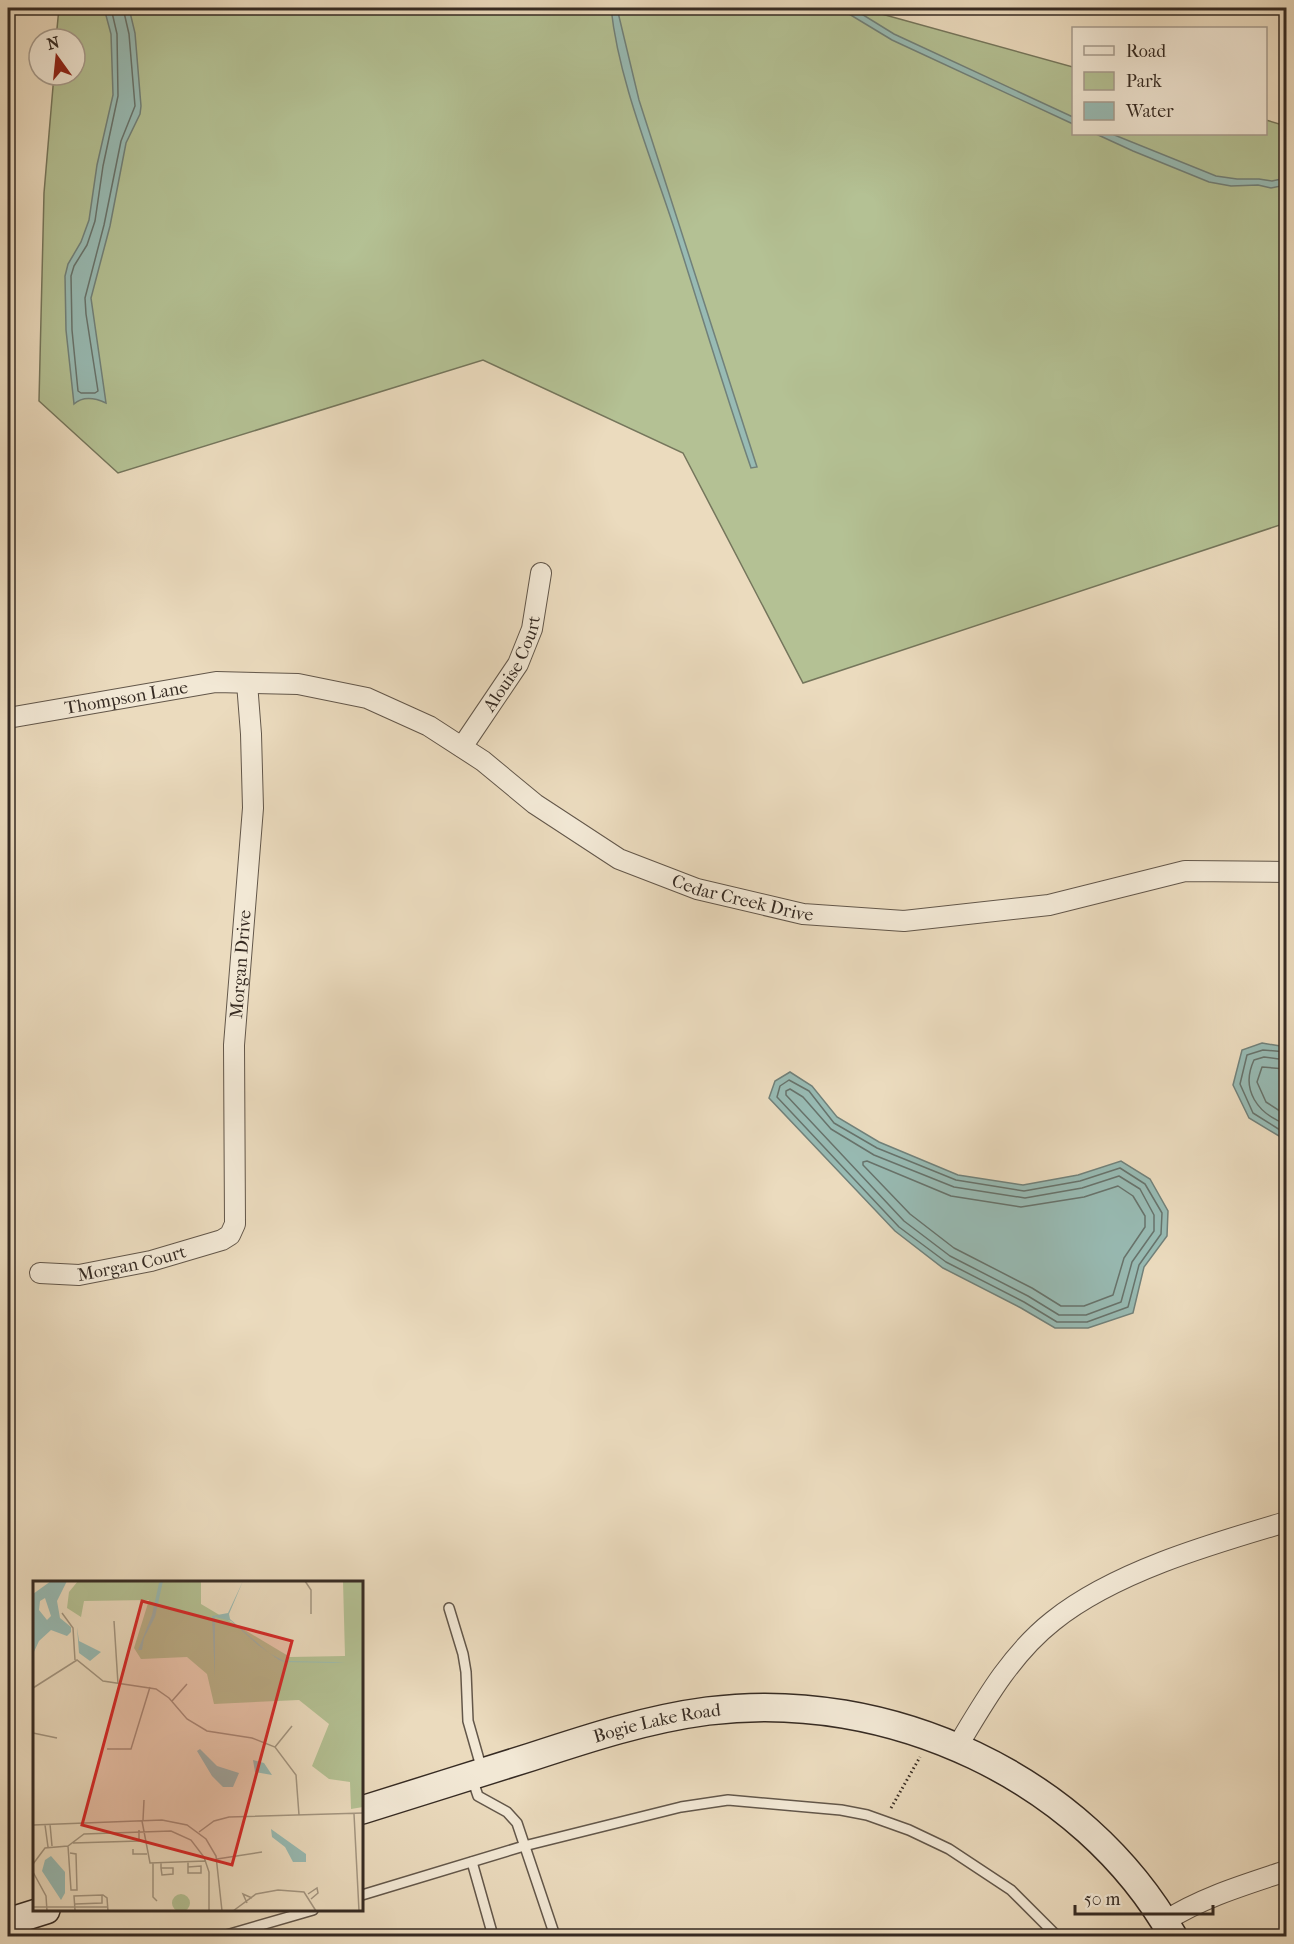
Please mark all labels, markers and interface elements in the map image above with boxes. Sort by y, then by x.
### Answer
north arrow [27,27,87,87]
legend [1072,27,1267,135]
text: N [45,32,62,54]
text: Road [1126,41,1166,62]
text: Park [1126,71,1163,92]
text: Water [1125,101,1174,122]
street label: Alouise Court [478,614,545,716]
street label: Thompson Lane [63,677,190,719]
street label: Cedar Creek Drive [669,870,814,925]
street label: Morgan Drive [226,909,255,1019]
street label: Morgan Court [76,1241,189,1286]
inset map [33,1581,363,1911]
street label: Bogie Lake Road [591,1699,722,1747]
scale bar [1075,1878,1213,1916]
text: 50 m [1084,1889,1121,1910]

